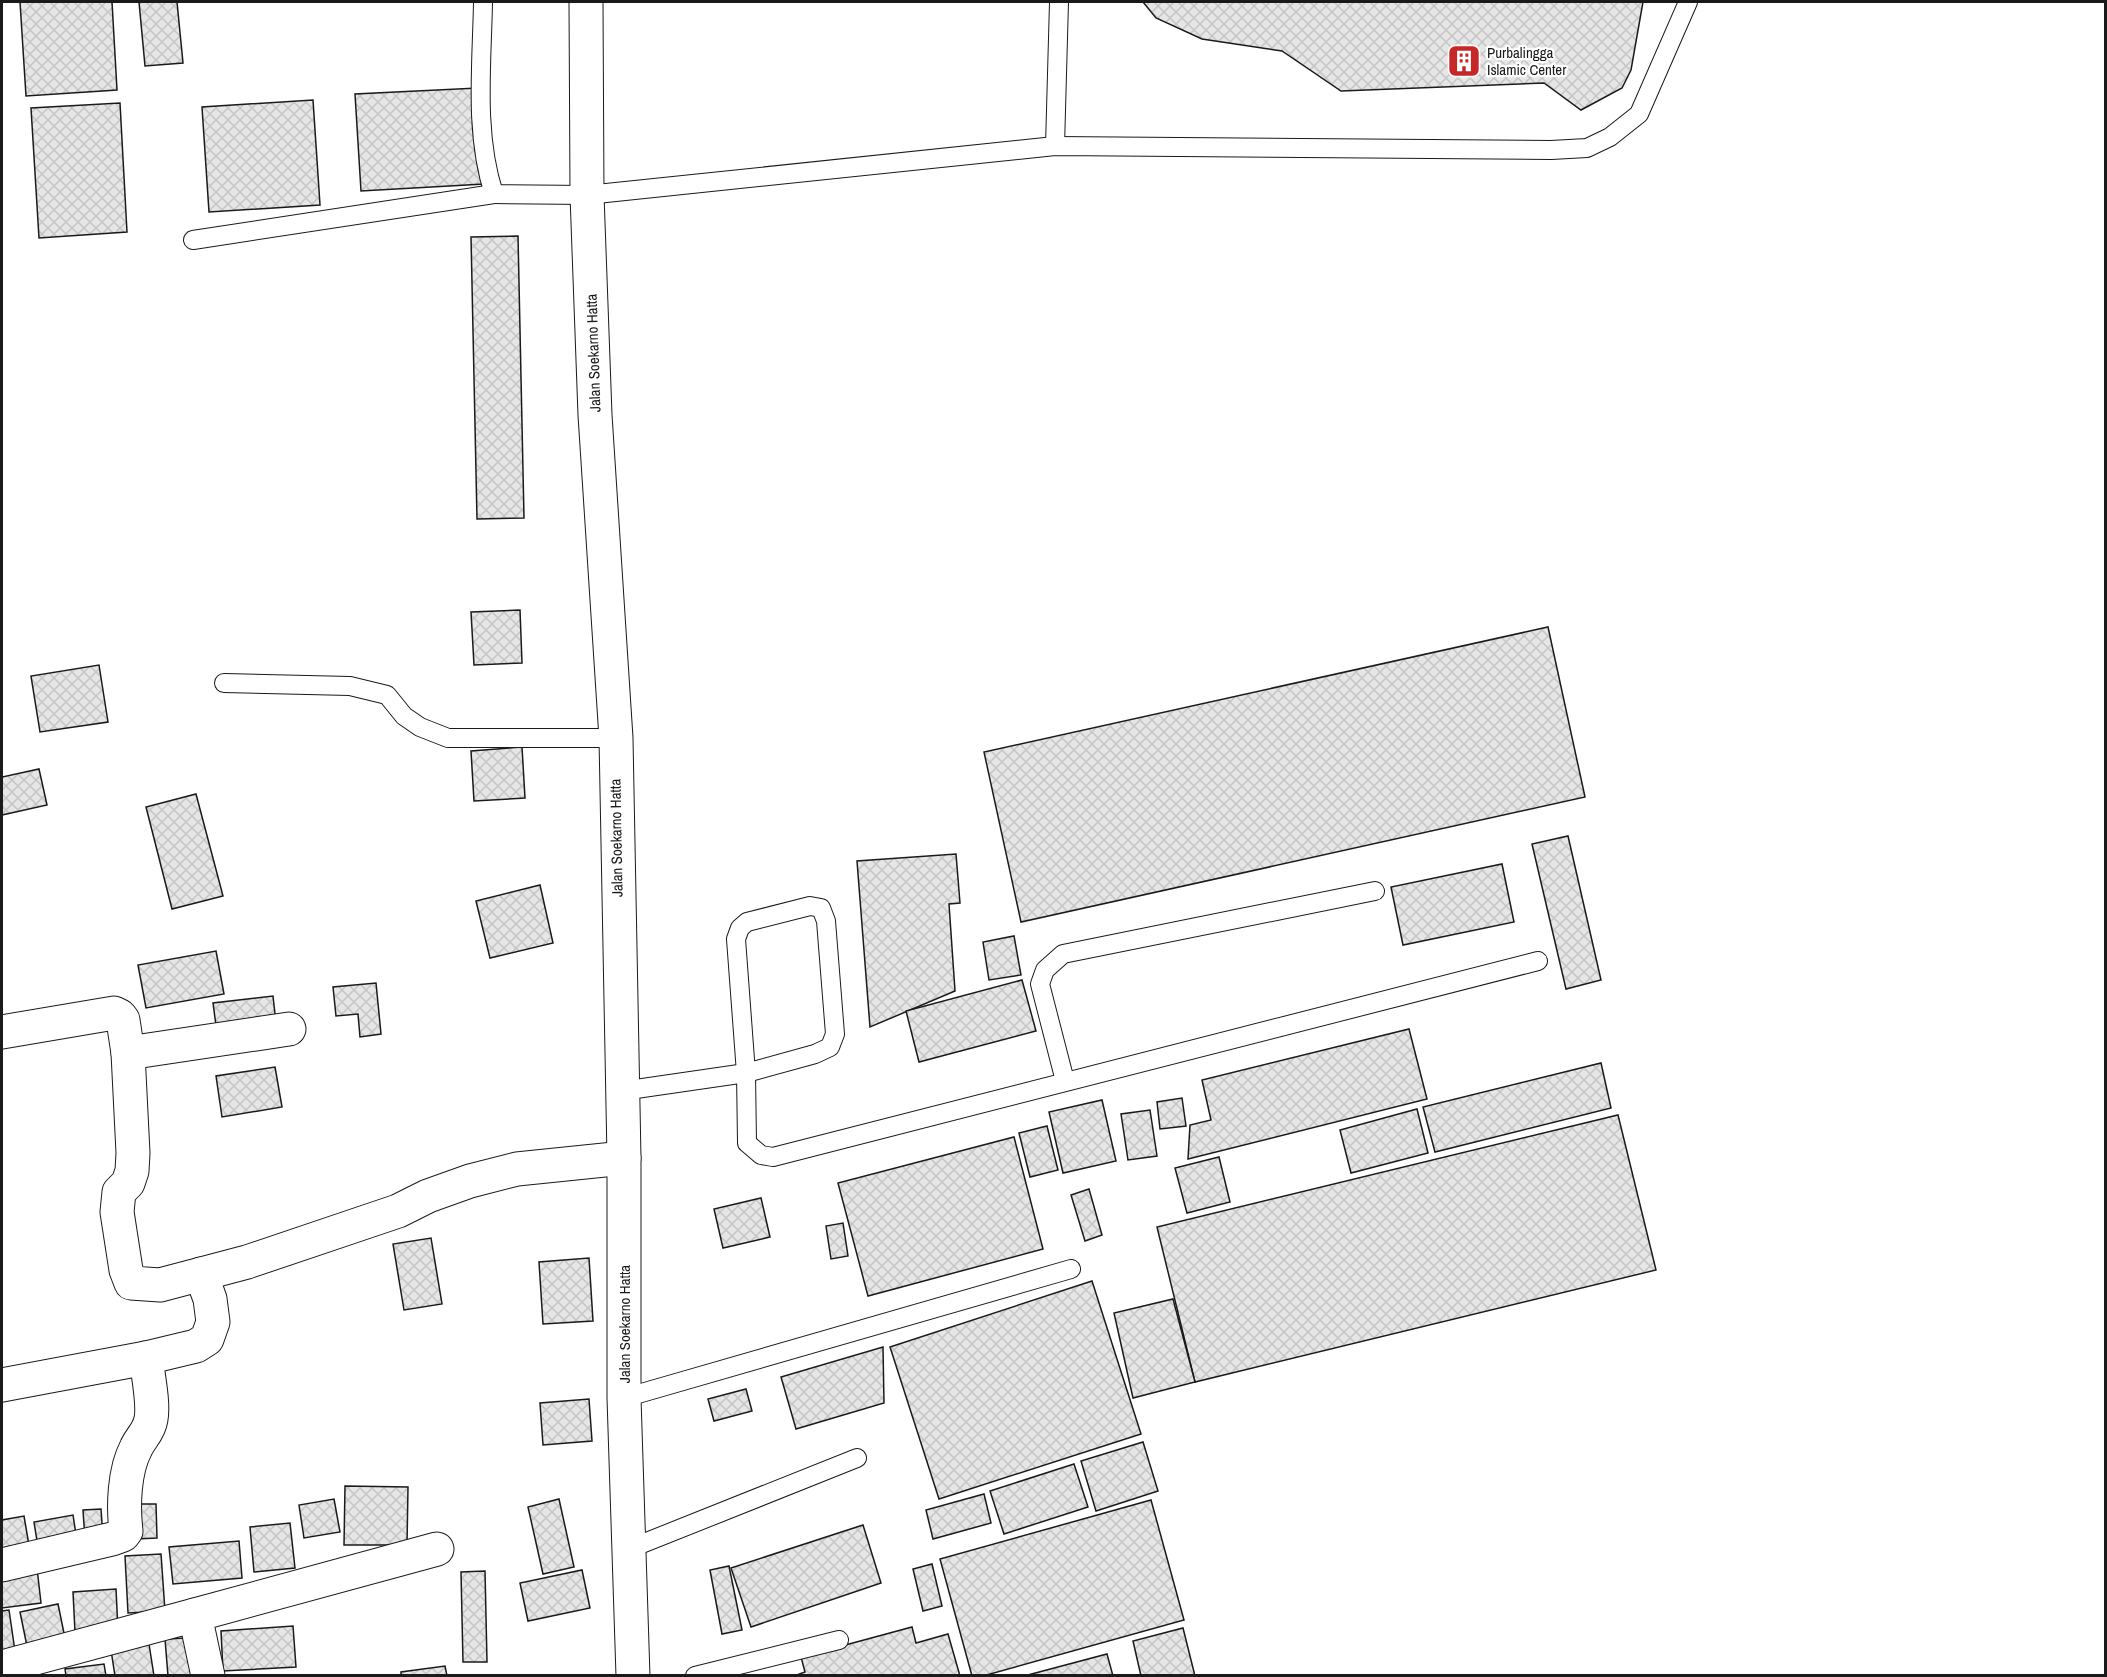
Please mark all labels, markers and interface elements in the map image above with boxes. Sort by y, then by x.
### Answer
place label: Purbalingga Islamic Center [1487,42,1566,80]
building icon: Purbalingga Islamic Center [1446,43,1482,79]
street label: Jalan Soekarno Hatta [580,293,606,412]
street label: Jalan Soekarno Hatta [604,779,628,897]
street label: Jalan Soekarno Hatta [614,1265,635,1383]

